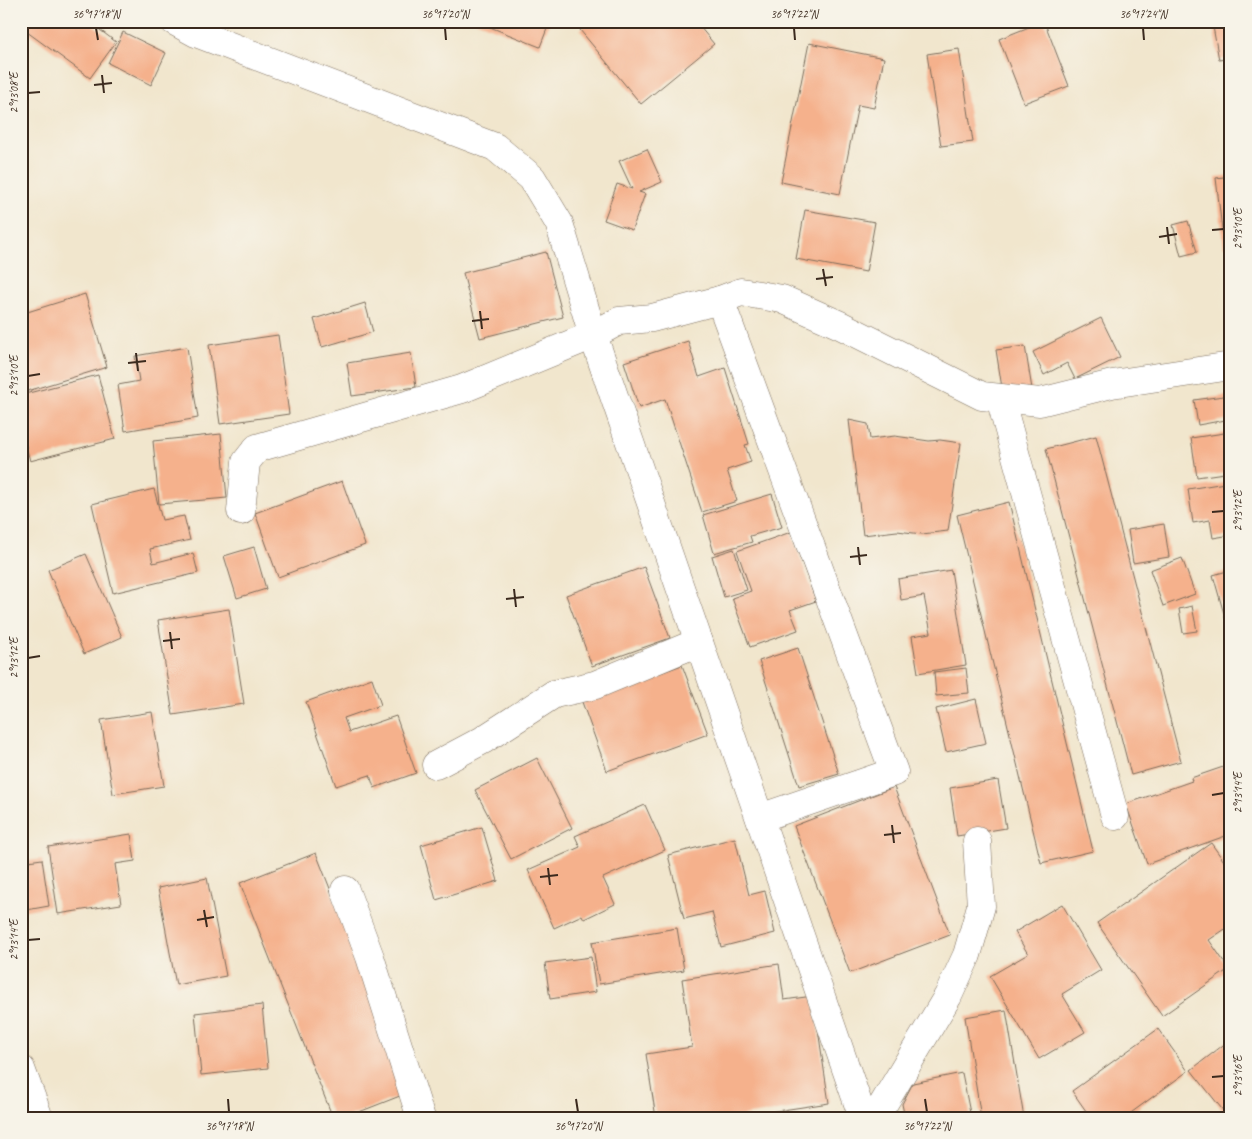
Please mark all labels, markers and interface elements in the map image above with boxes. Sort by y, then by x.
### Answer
text: 36°17'18"N [72,6,121,22]
text: 36°17'20"N [421,6,470,22]
text: 36°17'22"N [770,6,819,22]
text: 36°17'24"N [1119,6,1168,22]
text: 2°13'08"E [6,71,22,114]
text: 2°13'10"E [1230,207,1246,250]
text: 2°13'10"E [6,354,22,397]
text: 2°13'12"E [1230,489,1246,532]
text: 2°13'12"E [6,636,22,679]
text: 2°13'14"E [1230,771,1246,814]
text: 2°13'14"E [6,918,22,961]
text: 2°13'16"E [1230,1054,1246,1097]
text: 36°17'18"N [205,1118,254,1134]
text: 36°17'20"N [554,1118,603,1134]
text: 36°17'22"N [903,1118,952,1134]

